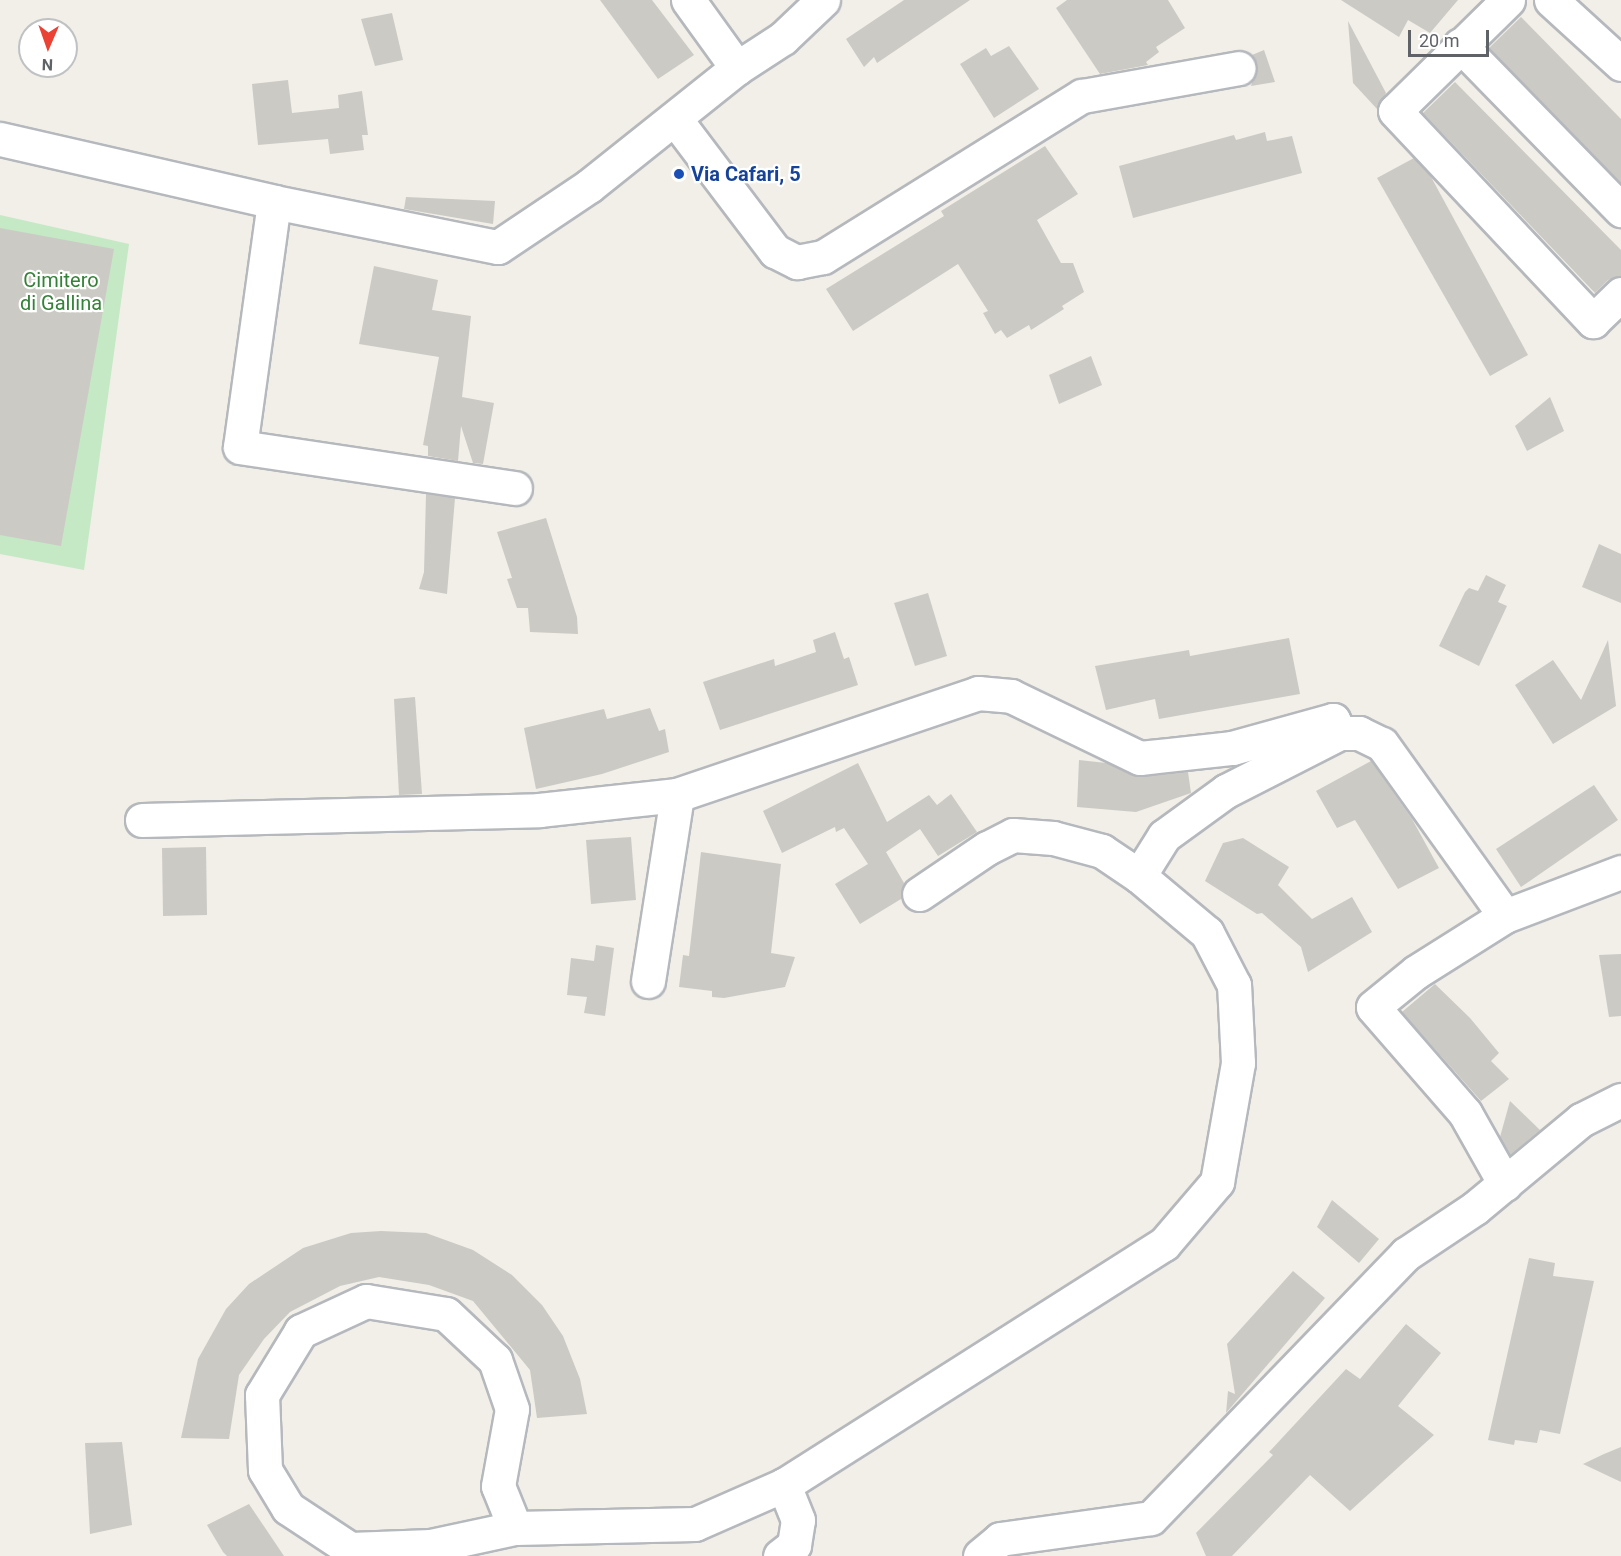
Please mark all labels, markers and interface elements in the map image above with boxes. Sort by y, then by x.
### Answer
north arrow [18,18,78,78]
scale bar [1411,18,1492,56]
text: 20 m [1419,30,1459,51]
text: N [41,55,53,74]
place label: Via Cafari, 5 [691,162,801,186]
marker: Via Cafari, 5 [672,167,686,181]
park label: Cimitero di Gallina [20,268,102,315]

